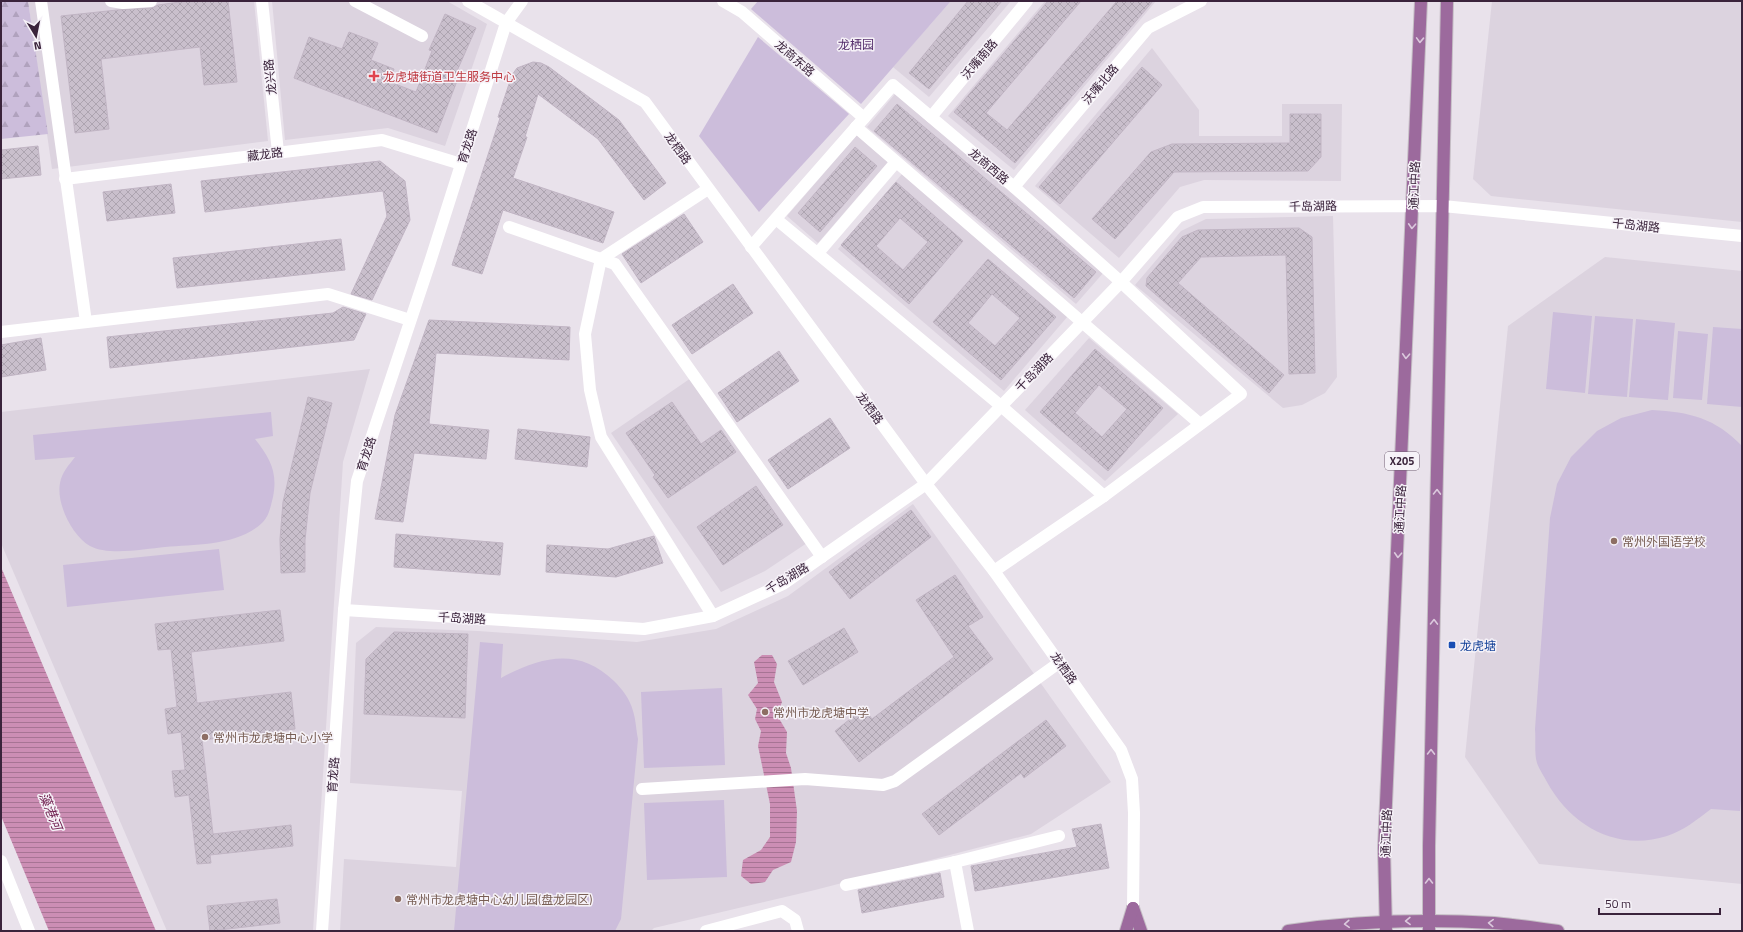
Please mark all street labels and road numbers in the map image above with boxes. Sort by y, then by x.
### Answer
street label: 龙商东路 [771,35,819,81]
street label: 沃嘴南路 [956,35,1002,83]
street label: 龙兴路 [259,58,281,96]
street label: 沃嘴北路 [1077,60,1123,108]
street label: 育龙路 [452,126,482,166]
street label: 龙栖路 [660,128,696,168]
street label: 藏龙路 [246,142,284,166]
street label: 龙商西路 [965,143,1013,189]
street label: 通江中路 [1404,161,1424,209]
street label: 千岛湖路 [1289,196,1337,216]
street label: 千岛湖路 [1611,213,1661,237]
street label: 千岛湖路 [1010,348,1058,396]
street label: 龙栖路 [852,388,888,428]
street label: 育龙路 [351,434,381,474]
road number: X205 [1385,452,1419,470]
street label: 通江中路 [1389,485,1411,533]
street label: 千岛湖路 [762,557,812,599]
street label: 千岛湖路 [438,607,486,629]
street label: 龙栖路 [1046,648,1082,688]
street label: 育龙路 [322,756,344,794]
street label: 通江中路 [1376,809,1396,857]

